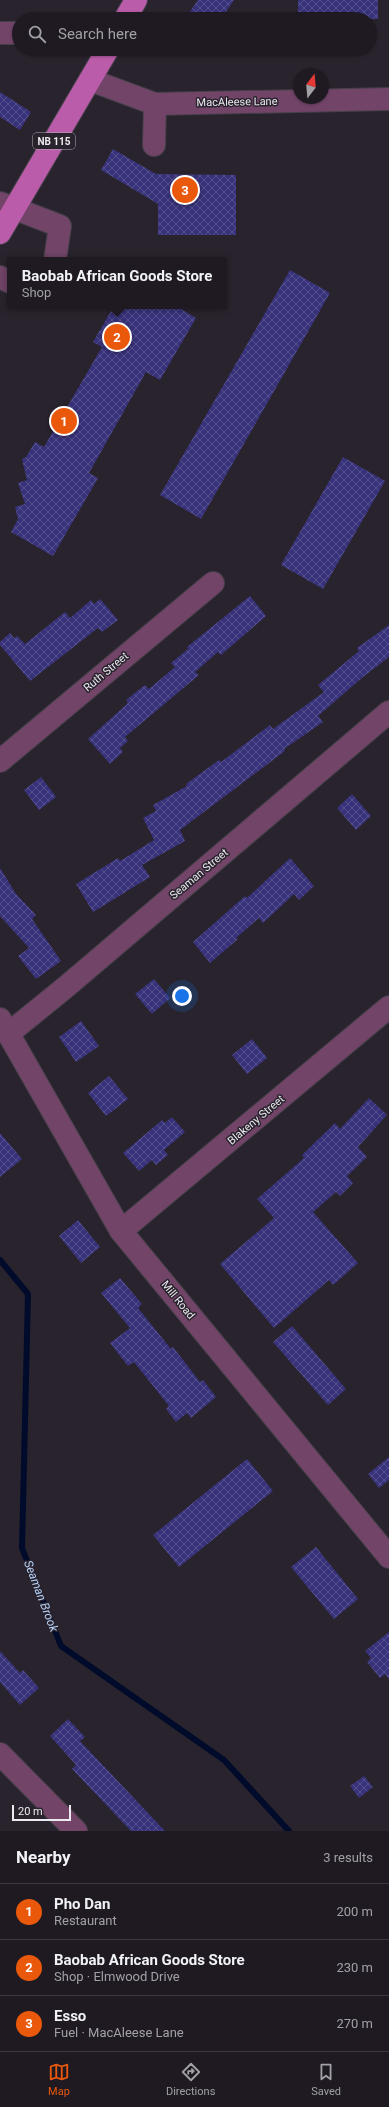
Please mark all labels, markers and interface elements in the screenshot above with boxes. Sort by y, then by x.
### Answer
search box [12,12,377,56]
icon: search [26,23,48,45]
text: Search here [58,25,137,43]
north arrow [293,68,329,104]
street label: MacAleese Lane [196,95,278,109]
road number: NB 115 [33,133,75,149]
pin: 3 [172,175,198,205]
popup [7,257,227,309]
text: Baobab African Goods Store [22,267,212,285]
text: Shop [22,285,51,300]
pin: 2 [104,322,130,352]
pin: 1 [51,406,77,436]
street label: Ruth Street [81,649,131,694]
street label: Seaman Street [167,846,231,902]
your location [172,986,192,1006]
street label: Blakeny Street [225,1092,287,1147]
street label: Mill Road [159,1278,197,1322]
water label: Seaman Brook [21,1558,61,1635]
scale bar [12,1803,71,1822]
text: 20 m [18,1805,43,1818]
text: Nearby [16,1847,71,1867]
text: 3 results [323,1850,373,1865]
text: Pho Dan [54,1895,110,1913]
text: 1 [25,1904,33,1919]
text: 200 m [336,1904,373,1919]
text: Restaurant [54,1913,117,1928]
text: Baobab African Goods Store [54,1951,245,1969]
text: 2 [25,1960,33,1975]
text: 230 m [336,1960,373,1975]
text: Shop · Elmwood Drive [54,1969,180,1984]
text: Esso [54,2007,86,2025]
text: 3 [25,2016,33,2031]
text: 270 m [336,2016,373,2031]
text: Fuel · MacAleese Lane [54,2025,184,2040]
tab: Map [48,2061,70,2098]
tab: Directions [166,2061,215,2098]
tab: Saved [311,2061,341,2098]

